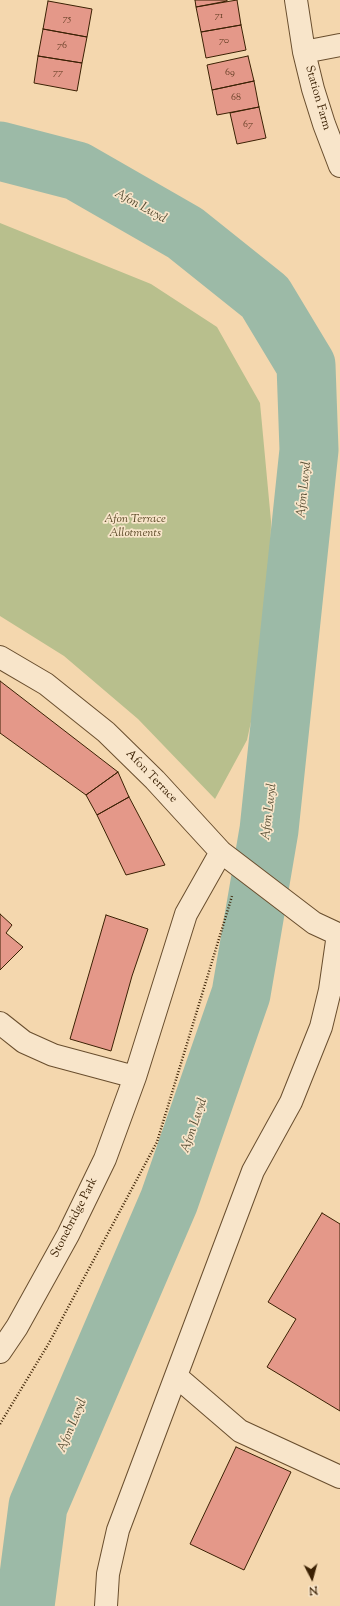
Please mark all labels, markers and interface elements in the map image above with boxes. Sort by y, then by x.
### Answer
house number: 71 [215,10,223,22]
house number: 75 [63,13,71,25]
house number: 70 [219,35,229,47]
house number: 76 [57,40,67,52]
street label: Station Farm [301,64,333,132]
house number: 77 [53,67,63,79]
house number: 69 [225,67,235,79]
house number: 68 [231,92,241,104]
house number: 67 [243,119,253,131]
water label: Afon Lwyd [111,186,169,228]
water label: Afon Lwyd [294,461,316,519]
park label: Afon Terrace Allotments [104,513,166,541]
street label: Afon Terrace [122,747,180,807]
water label: Afon Lwyd [259,783,281,841]
water label: Afon Lwyd [178,1097,212,1155]
street label: Stonebridge Park [49,1175,101,1261]
water label: Afon Lwyd [55,1397,91,1455]
north arrow [292,1558,332,1598]
text: N [308,1582,318,1598]

